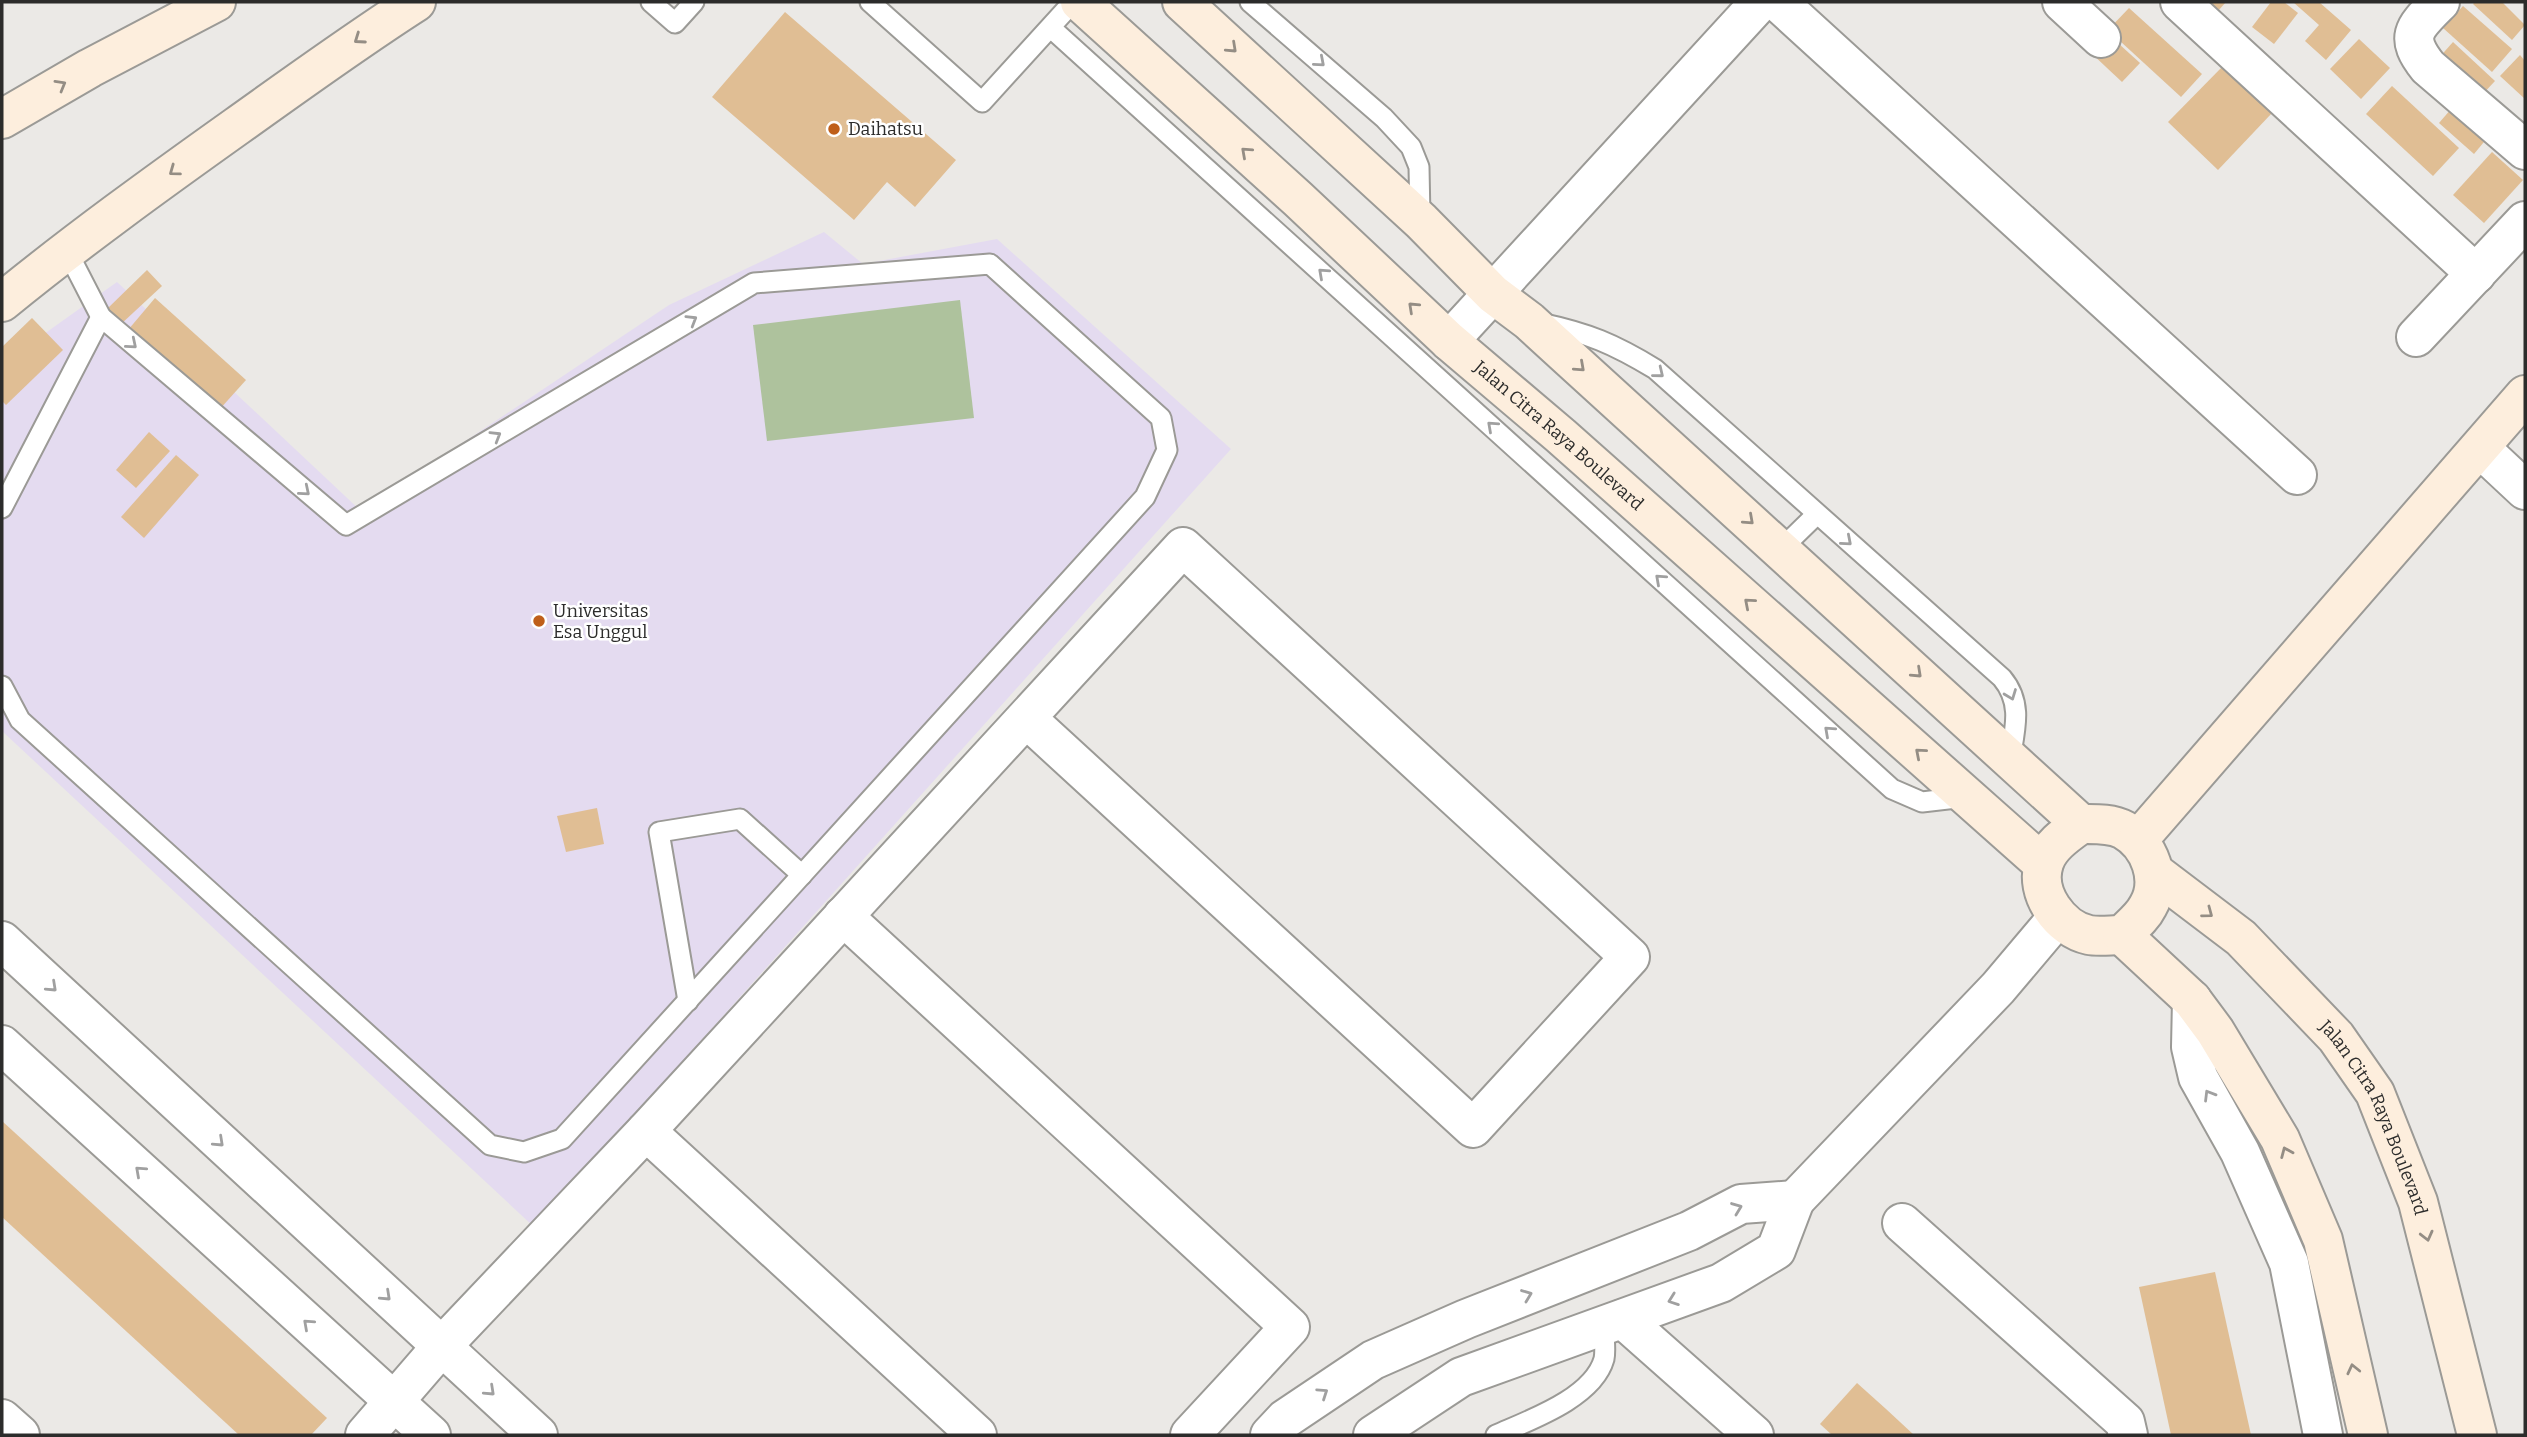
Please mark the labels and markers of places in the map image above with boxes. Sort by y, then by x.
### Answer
place label: Daihatsu [848,118,923,140]
marker: Daihatsu [826,121,842,137]
place label: Universitas Esa Unggul [553,600,648,643]
marker: Universitas Esa Unggul [531,613,547,629]

